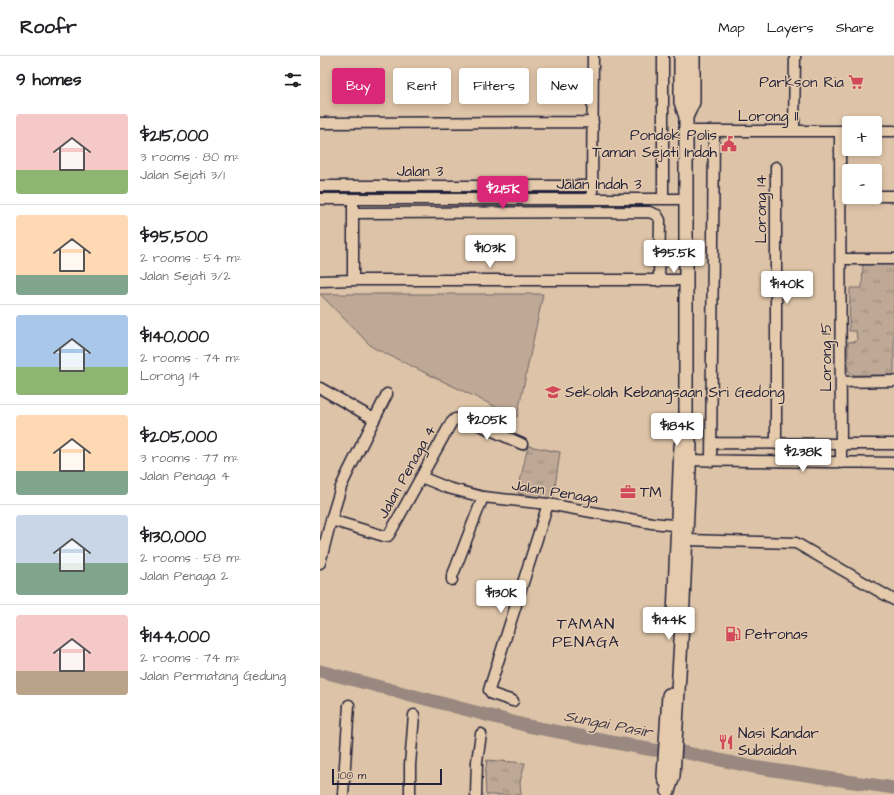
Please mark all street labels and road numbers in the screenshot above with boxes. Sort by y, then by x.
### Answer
street label: Lorong 11 [738,106,798,128]
street label: Jalan 3 [397,161,444,182]
street label: Jalan Indah 3 [556,174,642,195]
street label: Lorong 14 [751,175,773,243]
street label: Lorong 15 [816,322,838,392]
street label: Jalan Penaga 4 [373,422,442,523]
street label: Jalan Penaga [510,475,600,510]

